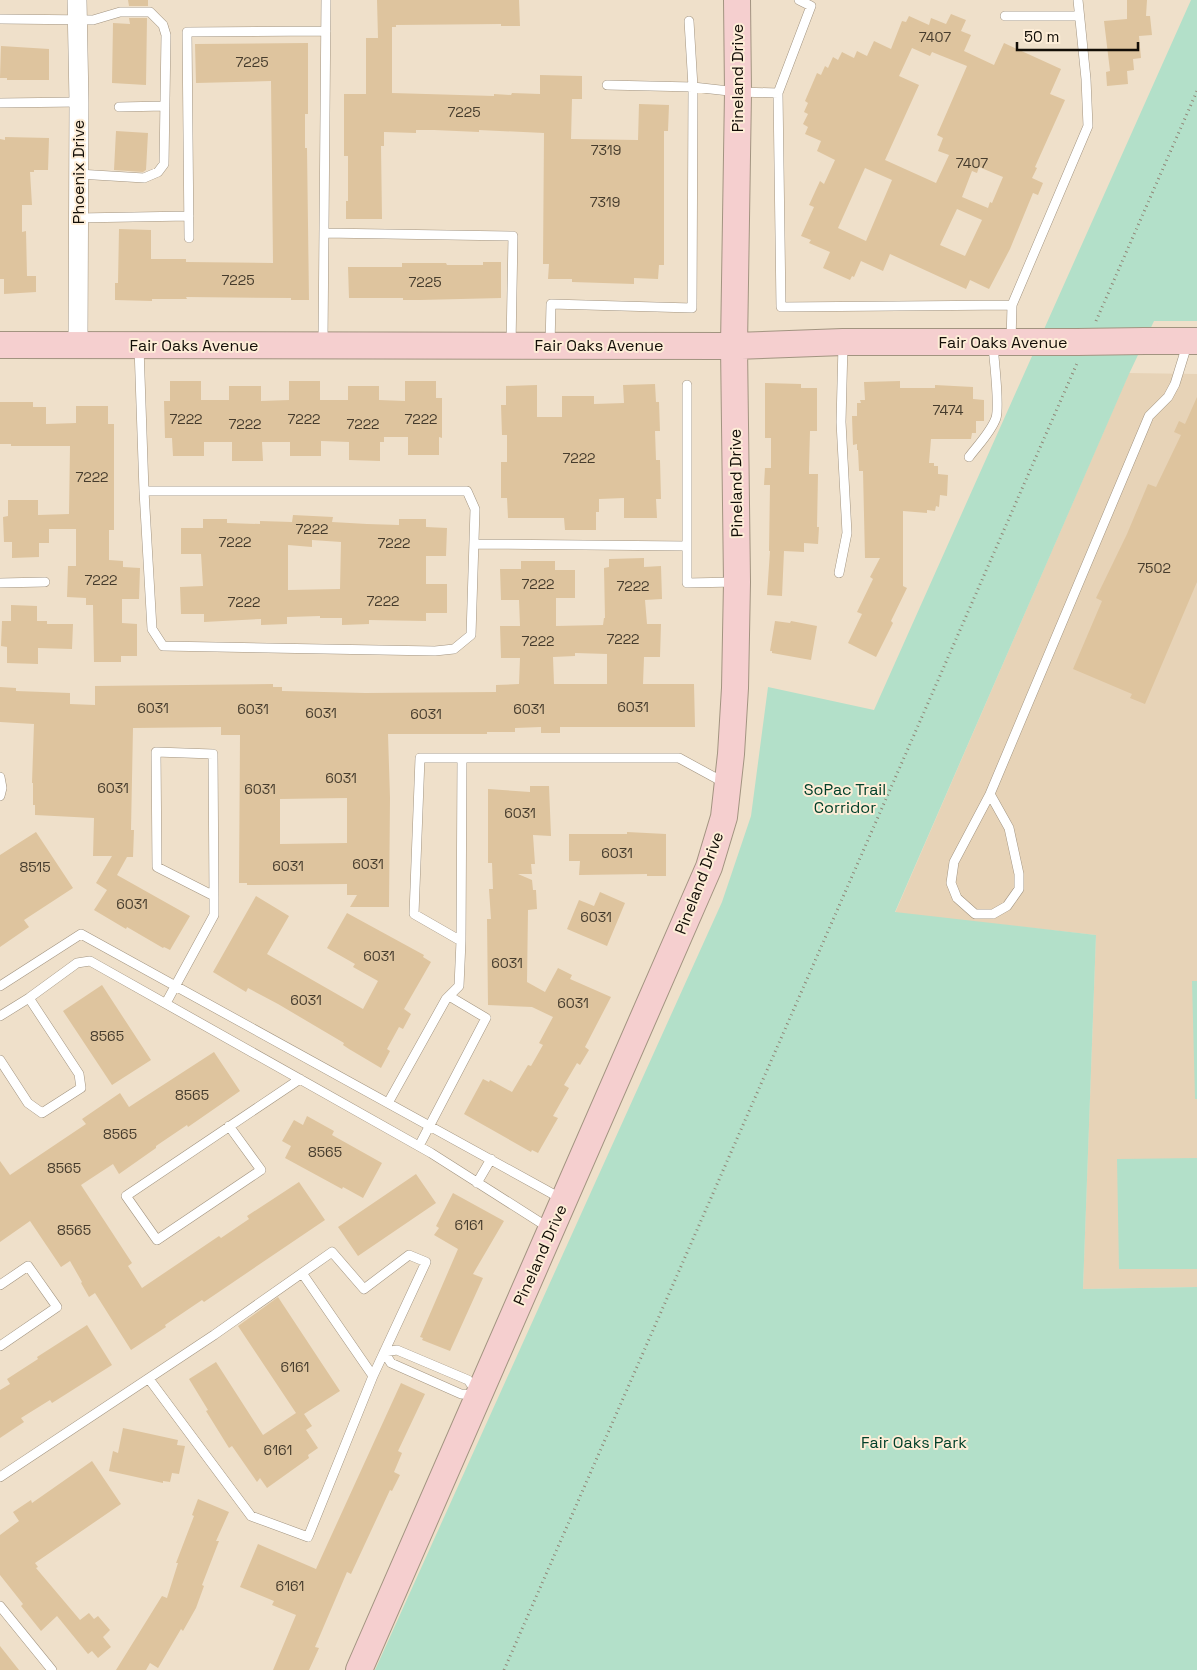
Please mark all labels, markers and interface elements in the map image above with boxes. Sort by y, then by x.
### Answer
scale bar [1017,20,1138,52]
street label: Pineland Drive [727,24,748,132]
text: 50 m [1024,27,1059,46]
house number: 7407 [919,28,951,46]
house number: 7225 [235,53,269,71]
house number: 7225 [447,103,481,121]
street label: Phoenix Drive [68,120,89,224]
house number: 7319 [591,141,621,159]
house number: 7407 [956,154,988,172]
house number: 7319 [590,193,620,211]
house number: 7225 [221,271,255,289]
house number: 7225 [408,273,442,291]
street label: Fair Oaks Avenue [939,332,1067,353]
street label: Fair Oaks Avenue [130,335,258,356]
street label: Fair Oaks Avenue [535,335,663,356]
house number: 7474 [932,401,964,419]
house number: 7222 [169,410,203,428]
house number: 7222 [287,410,321,428]
house number: 7222 [404,410,438,428]
house number: 7222 [228,415,262,433]
house number: 7222 [346,415,380,433]
street label: Pineland Drive [725,429,747,537]
house number: 7222 [562,449,596,467]
house number: 7222 [75,468,109,486]
house number: 7222 [295,520,329,538]
house number: 7222 [218,533,252,551]
house number: 7222 [377,534,411,552]
house number: 7502 [1137,559,1171,577]
house number: 7222 [84,571,118,589]
house number: 7222 [521,575,555,593]
house number: 7222 [616,577,650,595]
house number: 7222 [366,592,400,610]
house number: 7222 [227,593,261,611]
house number: 7222 [606,630,640,648]
house number: 7222 [521,632,555,650]
house number: 6031 [617,698,649,716]
house number: 6031 [137,699,169,717]
house number: 6031 [237,700,269,718]
house number: 6031 [513,700,545,718]
house number: 6031 [305,704,337,722]
house number: 6031 [410,705,442,723]
house number: 6031 [325,769,357,787]
house number: 6031 [97,779,129,797]
park label: SoPac Trail Corridor [804,779,886,818]
house number: 6031 [244,780,276,798]
house number: 6031 [504,804,536,822]
street label: Pineland Drive [670,829,728,937]
house number: 6031 [601,844,633,862]
house number: 6031 [352,855,384,873]
house number: 6031 [272,857,304,875]
house number: 8515 [19,858,51,876]
house number: 6031 [116,895,148,913]
house number: 6031 [580,908,612,926]
house number: 6031 [363,947,395,965]
house number: 6031 [491,954,523,972]
house number: 6031 [290,991,322,1009]
house number: 6031 [557,994,589,1012]
house number: 8565 [90,1027,124,1045]
house number: 8565 [175,1086,209,1104]
house number: 8565 [103,1125,137,1143]
house number: 8565 [308,1143,342,1161]
house number: 8565 [47,1159,81,1177]
street label: Pineland Drive [508,1201,572,1309]
house number: 6161 [455,1216,483,1234]
house number: 8565 [57,1221,91,1239]
house number: 6161 [281,1358,309,1376]
park label: Fair Oaks Park [861,1432,967,1453]
house number: 6161 [264,1441,292,1459]
house number: 6161 [276,1577,304,1595]

